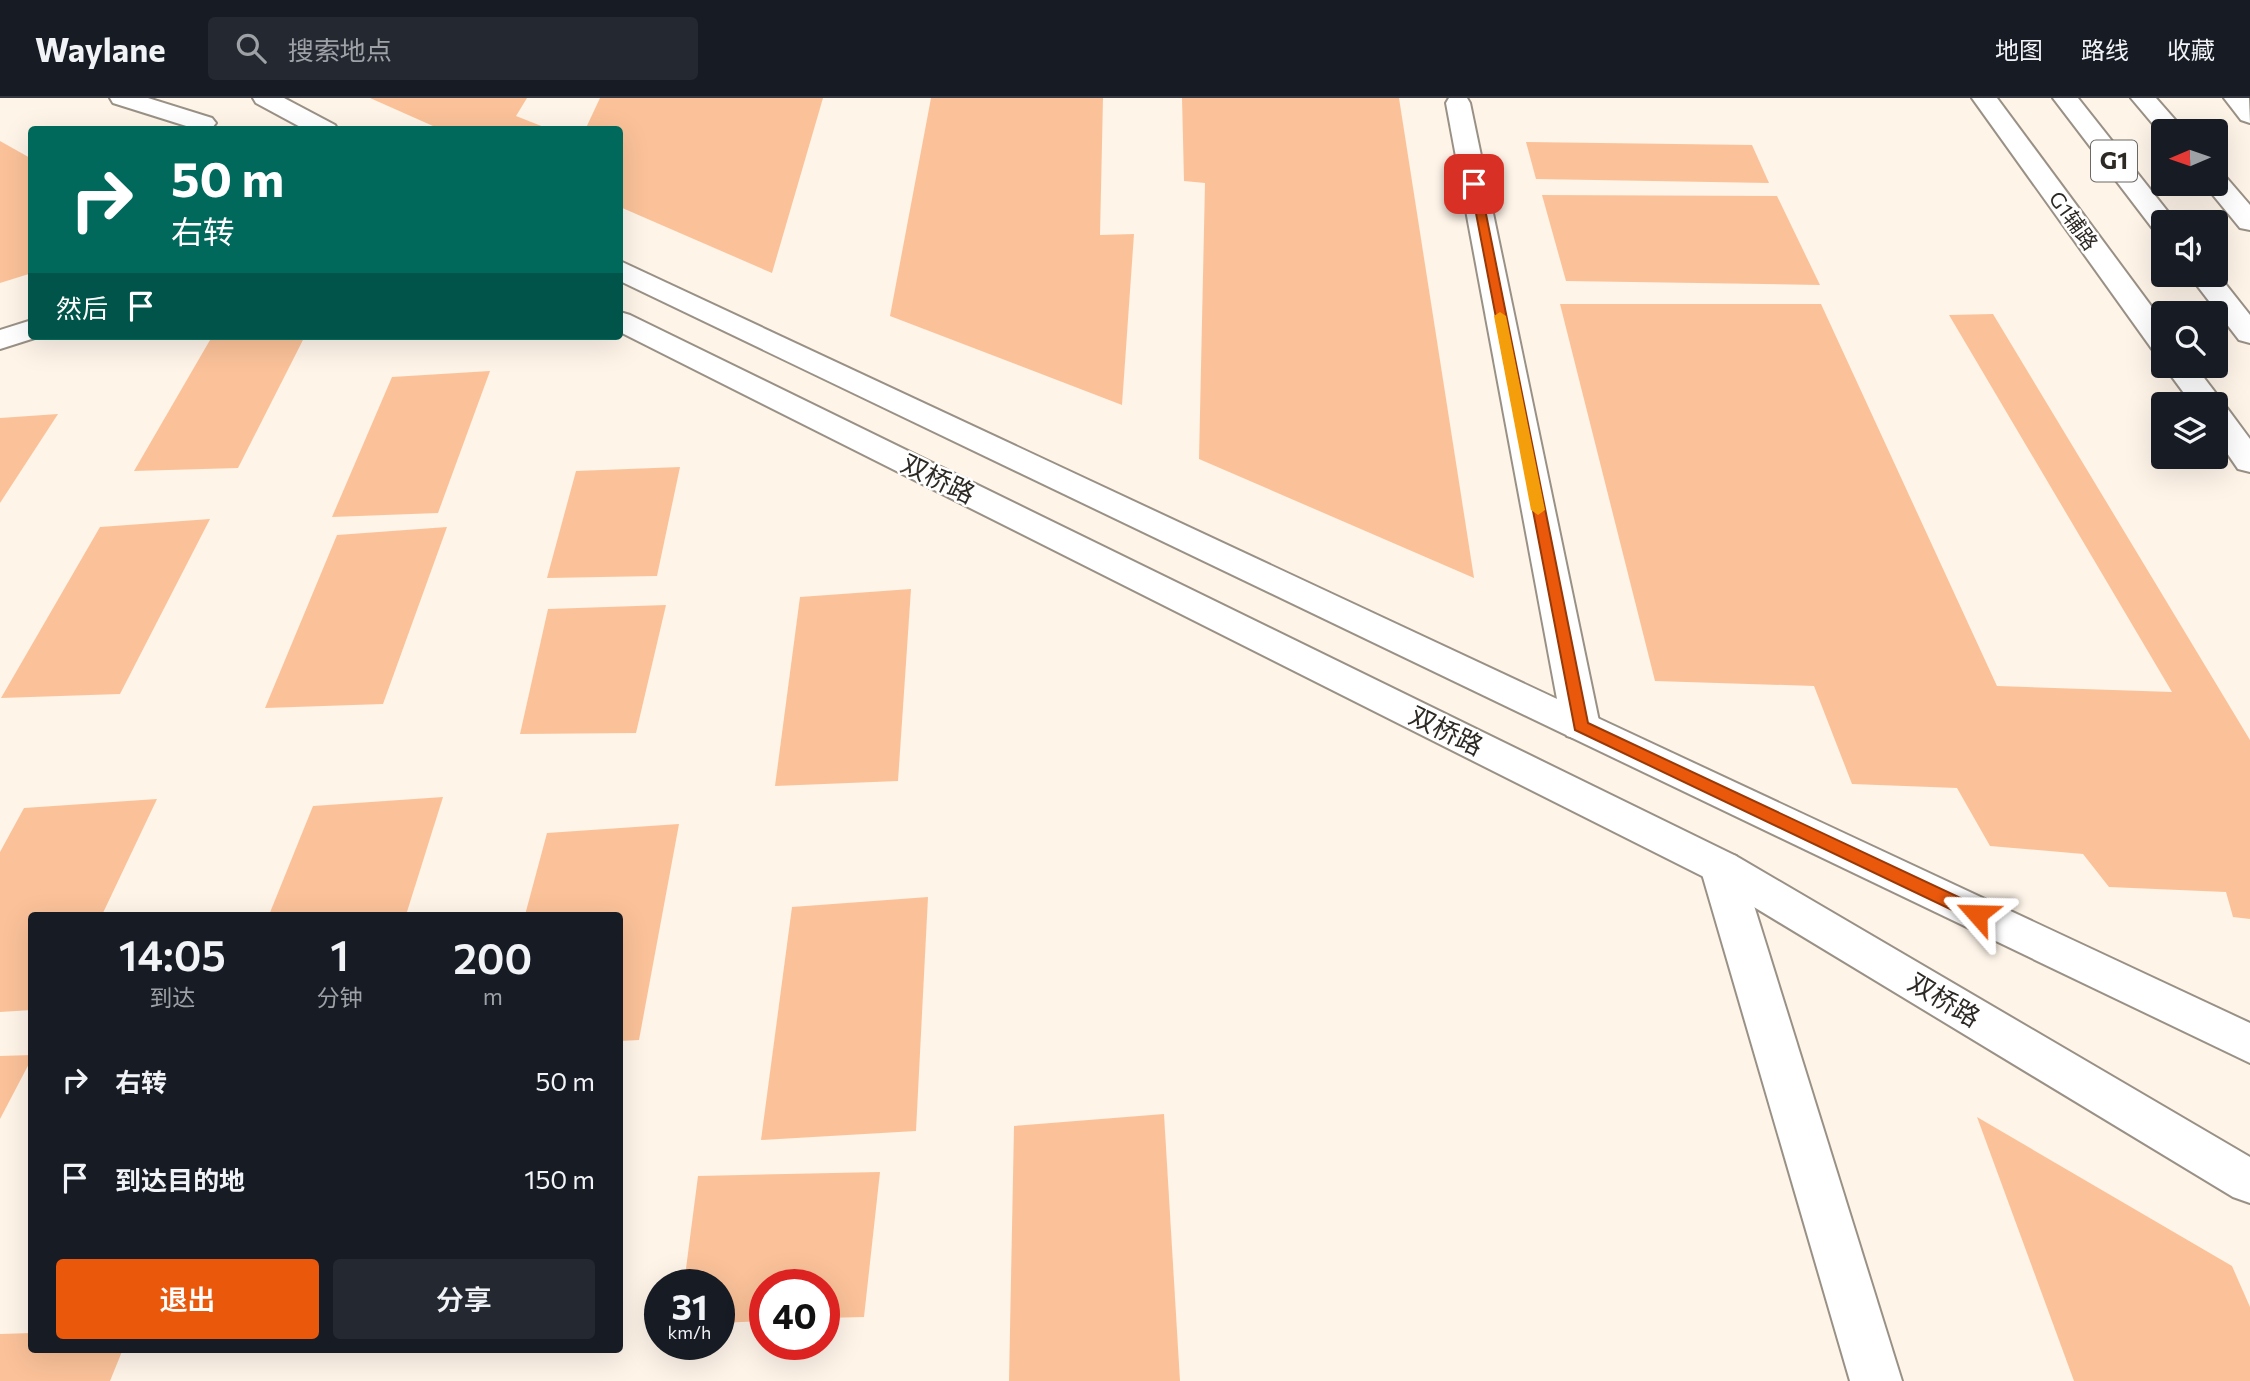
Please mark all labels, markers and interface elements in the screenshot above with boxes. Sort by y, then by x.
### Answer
search box [208,17,698,80]
text: Waylane [35,28,166,69]
icon: search [232,29,270,67]
text: 搜索地点 [288,34,392,65]
text: 地图 [1995,35,2043,64]
text: 路线 [2081,35,2129,64]
text: 收藏 [2167,35,2215,64]
north arrow [2151,119,2228,196]
map controls [2151,119,2228,469]
road number: G1 [2091,140,2137,182]
text: 50 m [171,147,284,207]
icon: right [56,154,147,245]
pin [1444,154,1504,214]
icon: arrive [1455,165,1493,203]
street label: G1辅路 [2045,186,2104,254]
button: sound [2151,210,2228,287]
text: 右转 [171,211,235,251]
icon: arrive [122,287,160,325]
text: 然后 [56,292,108,323]
button: search [2151,301,2228,378]
button: layers [2151,392,2228,469]
street label: 双桥路 [897,447,981,509]
street label: 双桥路 [1405,699,1489,761]
position arrow [1940,877,2014,951]
text: 14:05 [119,928,226,980]
text: 1 [330,928,349,980]
text: 200 [453,931,532,983]
street label: 双桥路 [1903,965,1986,1032]
text: m [483,982,503,1010]
text: 到达 [149,983,195,1011]
text: 分钟 [317,983,363,1011]
icon: right [56,1061,94,1099]
text: 50 m [535,1065,595,1096]
text: 右转 [115,1066,167,1097]
icon: arrive [56,1159,94,1197]
text: 150 m [524,1163,595,1194]
text: 到达目的地 [115,1164,245,1195]
button: 退出 [56,1259,319,1339]
button: 分享 [333,1259,595,1339]
speed limit sign: 40 [749,1269,840,1360]
text: 31 [671,1284,708,1327]
text: km/h [668,1321,711,1343]

